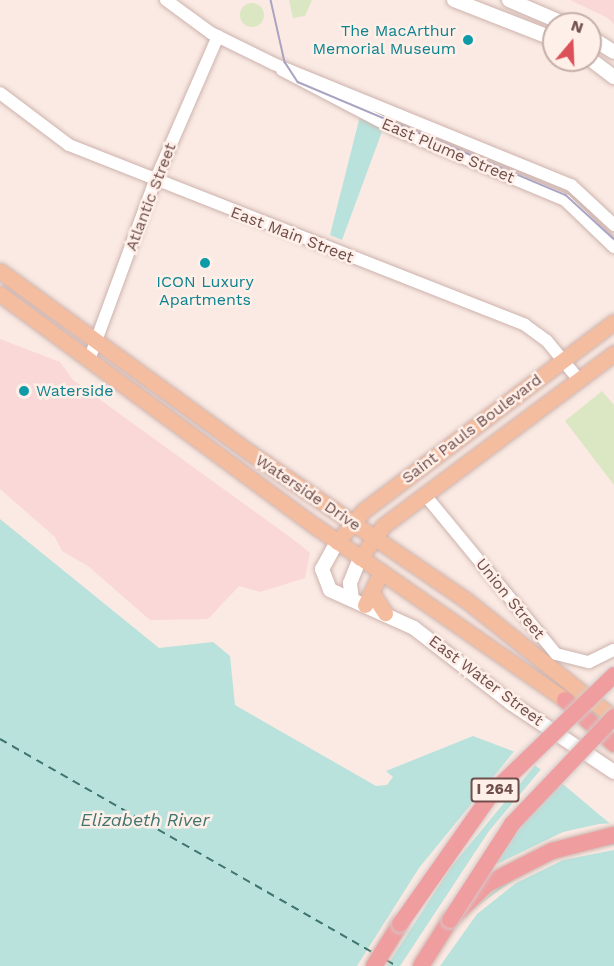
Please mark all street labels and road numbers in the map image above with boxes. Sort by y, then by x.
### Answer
street label: East Plume Street [379,114,517,188]
street label: Atlantic Street [122,140,180,254]
street label: East Main Street [228,203,356,267]
street label: Saint Pauls Boulevard [398,370,546,488]
street label: Waterside Drive [252,451,364,535]
street label: Union Street [472,555,548,643]
street label: East Water Street [425,631,547,731]
road number: I 264 [470,778,520,802]

